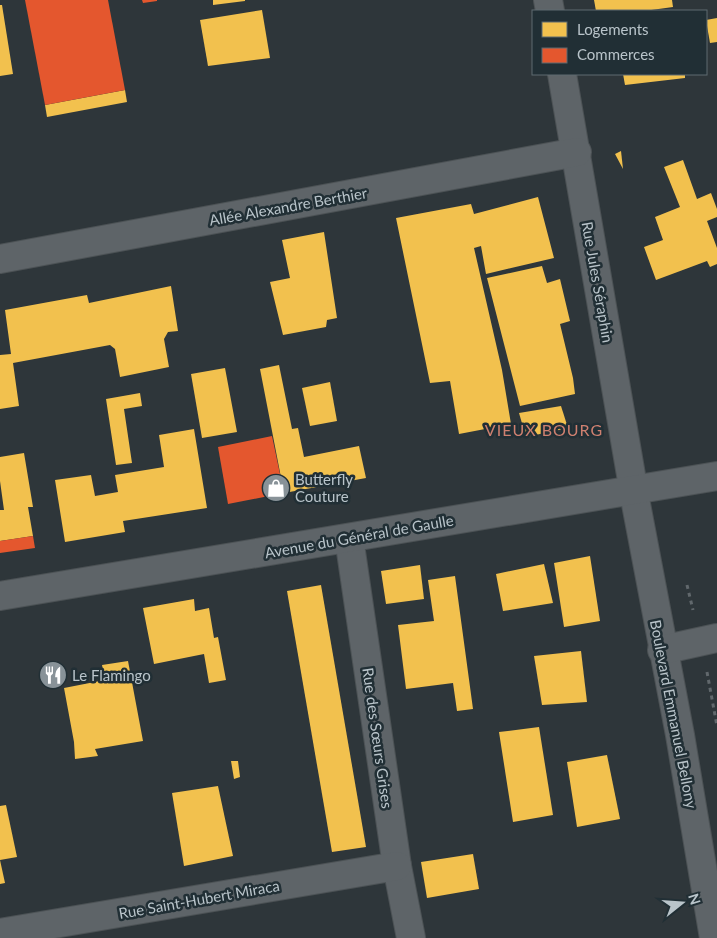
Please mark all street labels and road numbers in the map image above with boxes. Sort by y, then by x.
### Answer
street label: Allée Alexandre Berthier [208,183,369,229]
street label: Rue Jules Séraphin [578,220,618,344]
street label: Avenue du Général de Gaulle [263,511,455,561]
street label: Boulevard Emmanuel Bellony [647,618,701,810]
street label: Rue des Sœurs Grises [359,666,397,810]
street label: Rue Saint-Hubert Miraca [117,876,281,922]

